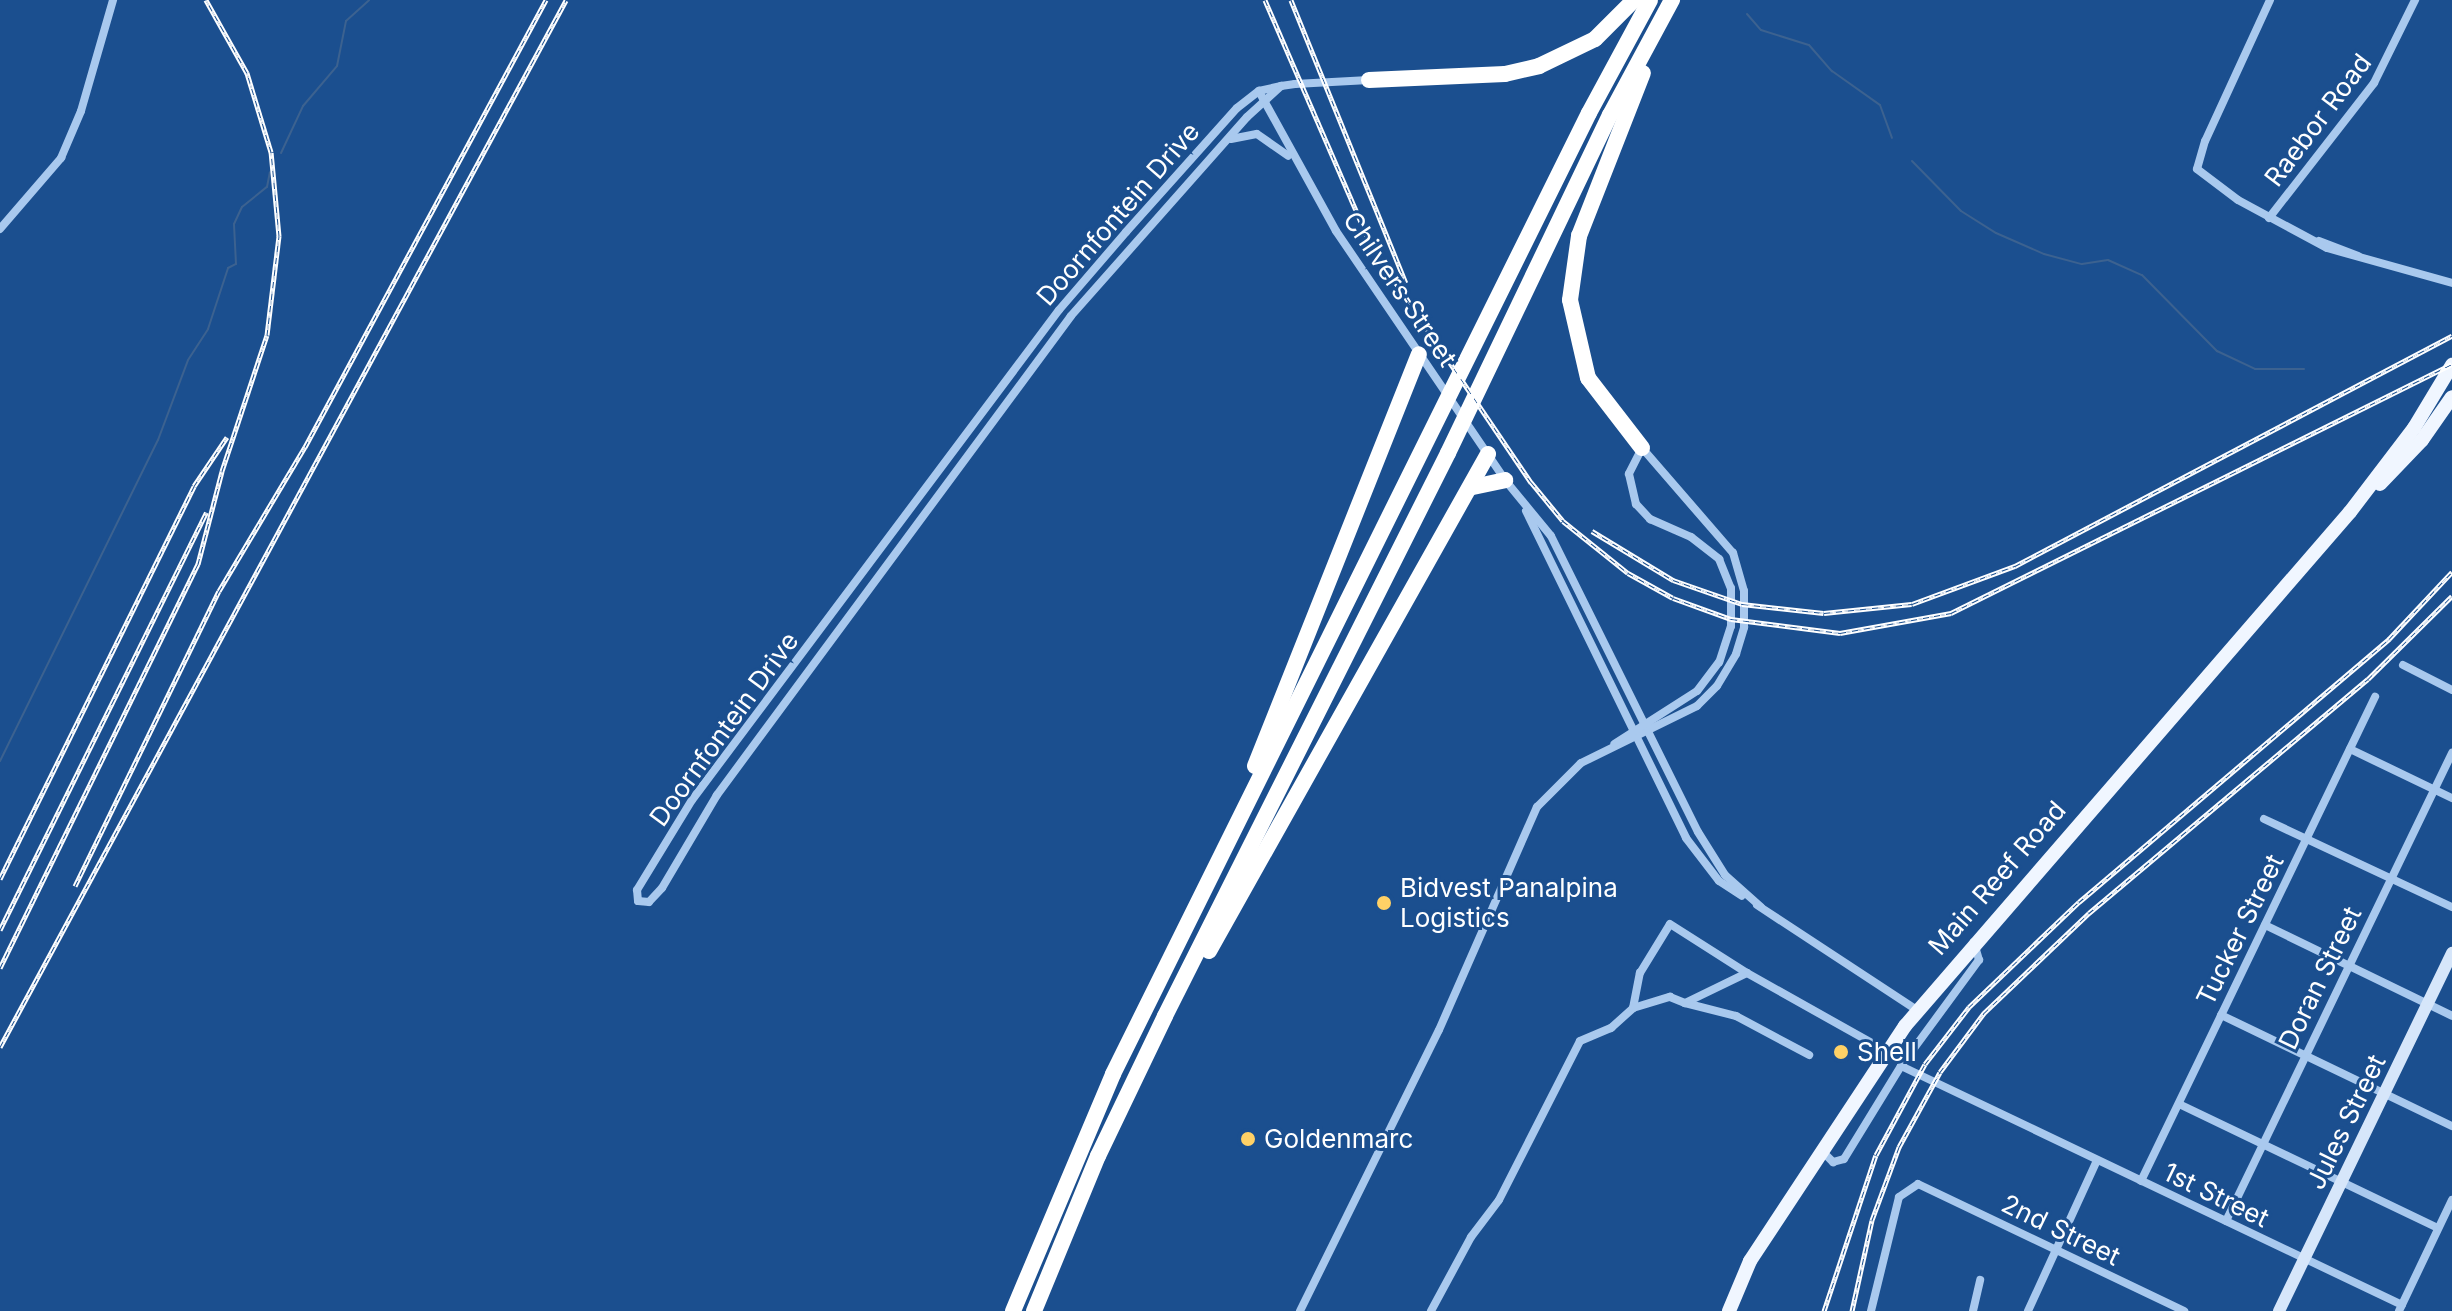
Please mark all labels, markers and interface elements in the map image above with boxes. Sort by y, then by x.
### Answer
street label: Raebor Road [2258,48,2378,192]
street label: Doornfontein Drive [1030,116,1206,312]
street label: Chilvers Street [1337,205,1463,373]
street label: Doornfontein Drive [643,626,805,832]
street label: Main Reef Road [1922,795,2072,961]
street label: Tucker Street [2190,849,2290,1011]
place label: Bidvest Panalpina Logistics [1400,872,1618,934]
marker: Bidvest Panalpina Logistics [1375,894,1393,912]
street label: Doran Street [2272,902,2368,1054]
place label: Shell [1857,1036,1917,1068]
marker: Shell [1832,1043,1850,1061]
street label: Jules Street [2300,1050,2392,1194]
place label: Goldenmarc [1264,1123,1413,1155]
marker: Goldenmarc [1239,1130,1257,1148]
street label: 1st Street [2158,1156,2274,1234]
street label: 2nd Street [1997,1188,2125,1272]

